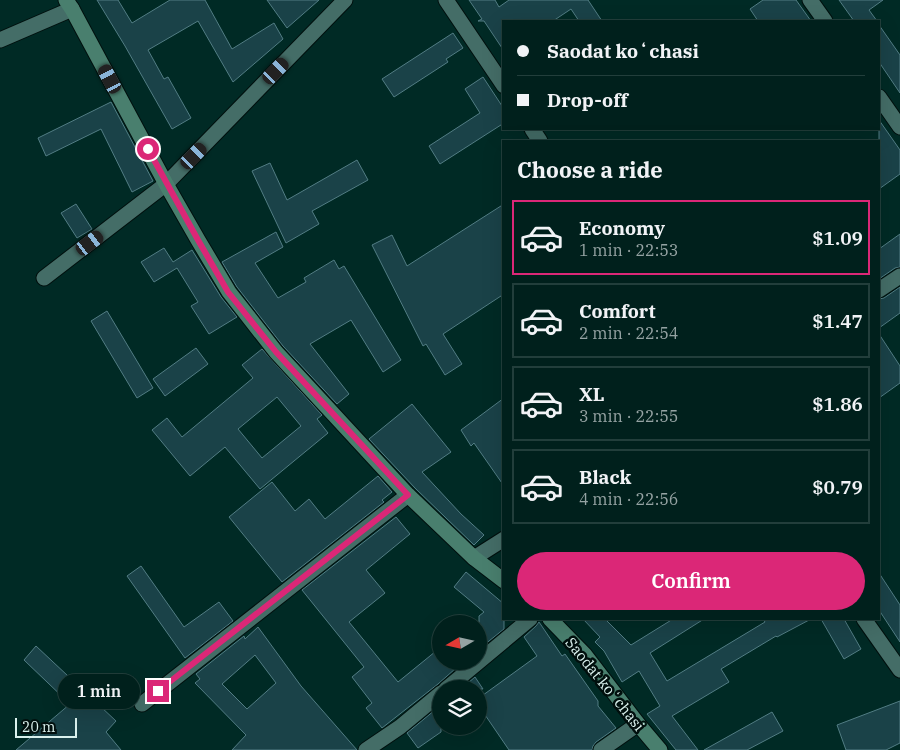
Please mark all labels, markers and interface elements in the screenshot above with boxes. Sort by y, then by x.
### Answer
text: Saodat koʻchasi [547,39,699,63]
car [260,55,291,87]
car [96,62,123,96]
text: Drop-off [547,88,628,112]
route start [137,138,159,160]
car [178,140,209,172]
text: Choose a ride [517,155,663,184]
icon: car [519,215,564,260]
text: Economy [579,216,665,240]
text: $1.09 [812,226,863,250]
car [73,228,106,258]
text: 1 min · 22:53 [579,240,678,260]
icon: car [519,298,564,343]
text: Comfort [579,299,656,323]
text: $1.47 [812,309,863,333]
text: 2 min · 22:54 [579,323,678,343]
icon: car [519,381,564,426]
text: XL [579,382,605,406]
text: $1.86 [812,392,863,416]
text: 3 min · 22:55 [579,406,678,426]
icon: car [519,464,564,509]
text: Black [579,465,631,489]
text: $0.79 [812,475,863,499]
text: 4 min · 22:56 [579,489,678,509]
button: Confirm [517,552,865,610]
north arrow [432,615,488,670]
map controls [432,615,487,735]
street label: Saodat koʻchasi [561,633,649,735]
callout: 1 min [58,674,140,708]
route end [147,680,169,702]
button: layers [432,680,487,735]
text: 1 min [77,681,121,701]
scale bar [15,715,78,738]
text: 20 m [22,718,55,736]

